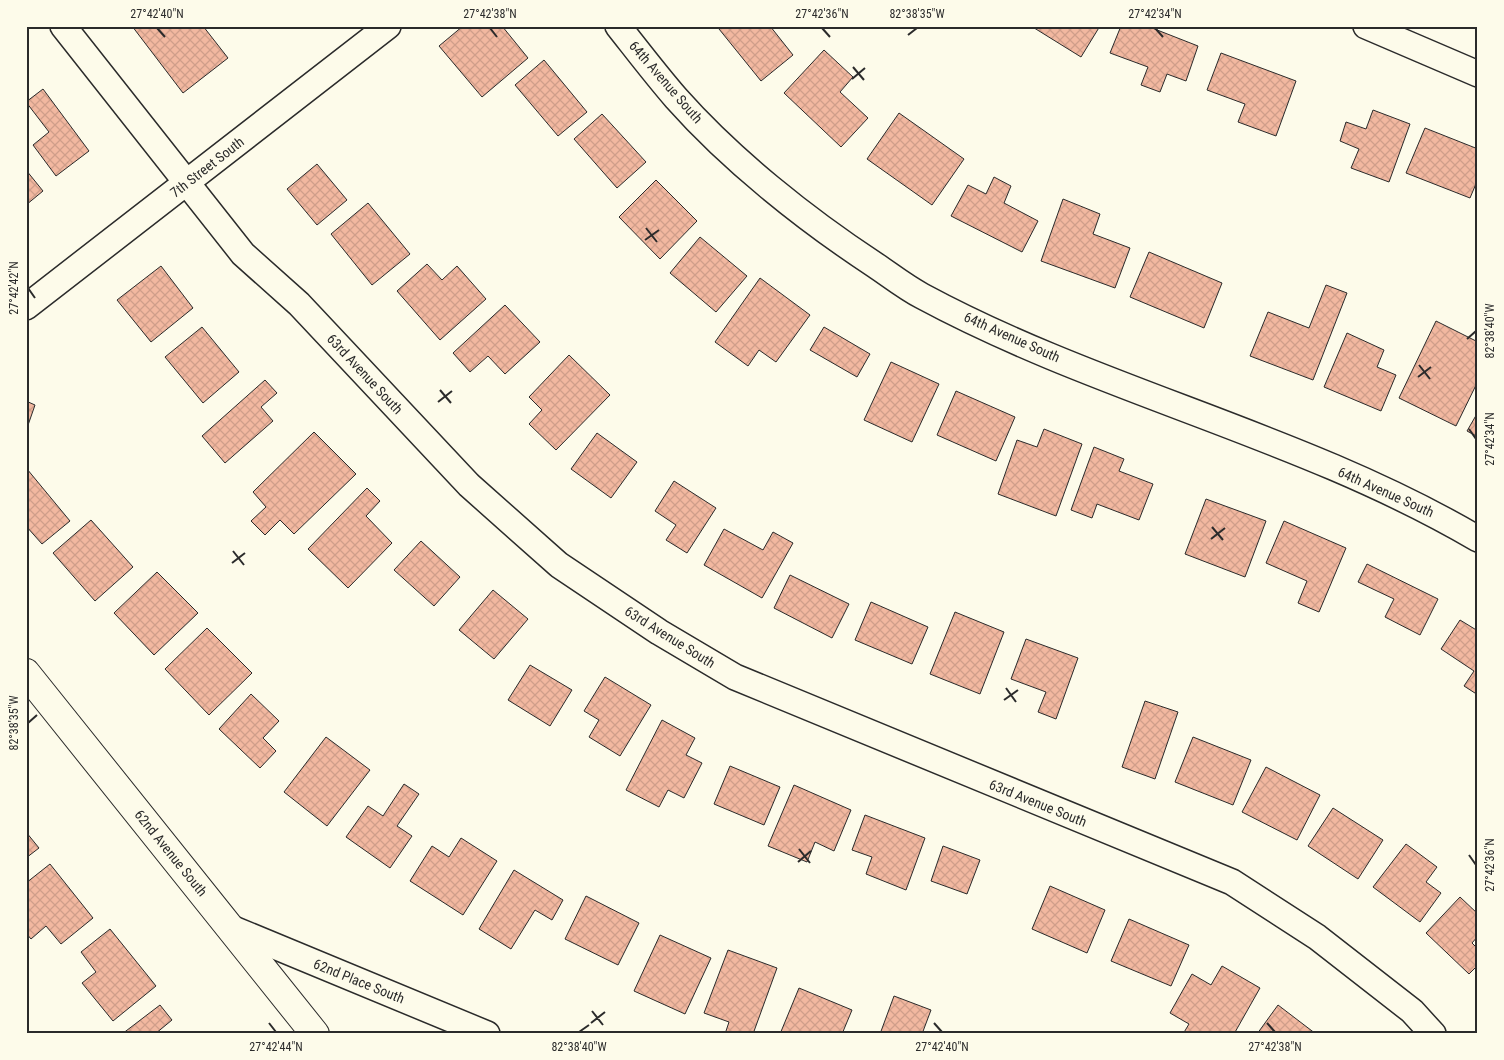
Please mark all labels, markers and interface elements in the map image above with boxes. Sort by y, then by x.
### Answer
text: 27°42'40"N [130,7,184,21]
text: 27°42'38"N [463,7,517,21]
text: 27°42'36"N [795,7,849,21]
text: 82°38'35"W [889,7,945,21]
text: 27°42'34"N [1128,7,1182,21]
street label: 64th Avenue South [626,38,706,126]
street label: 7th Street South [167,133,247,201]
text: 27°42'42"N [7,261,21,315]
text: 82°38'40"W [1483,303,1497,359]
street label: 64th Avenue South [962,309,1062,365]
street label: 63rd Avenue South [324,331,406,417]
text: 27°42'34"N [1483,412,1497,466]
street label: 64th Avenue South [1336,464,1436,520]
street label: 63rd Avenue South [622,603,718,671]
text: 82°38'35"W [7,695,21,751]
street label: 63rd Avenue South [987,776,1089,830]
street label: 62nd Avenue South [131,807,211,899]
text: 27°42'36"N [1483,838,1497,892]
street label: 62nd Place South [311,955,407,1007]
text: 27°42'44"N [249,1040,303,1054]
text: 82°38'40"W [551,1040,607,1054]
text: 27°42'40"N [915,1040,969,1054]
text: 27°42'38"N [1248,1040,1302,1054]

